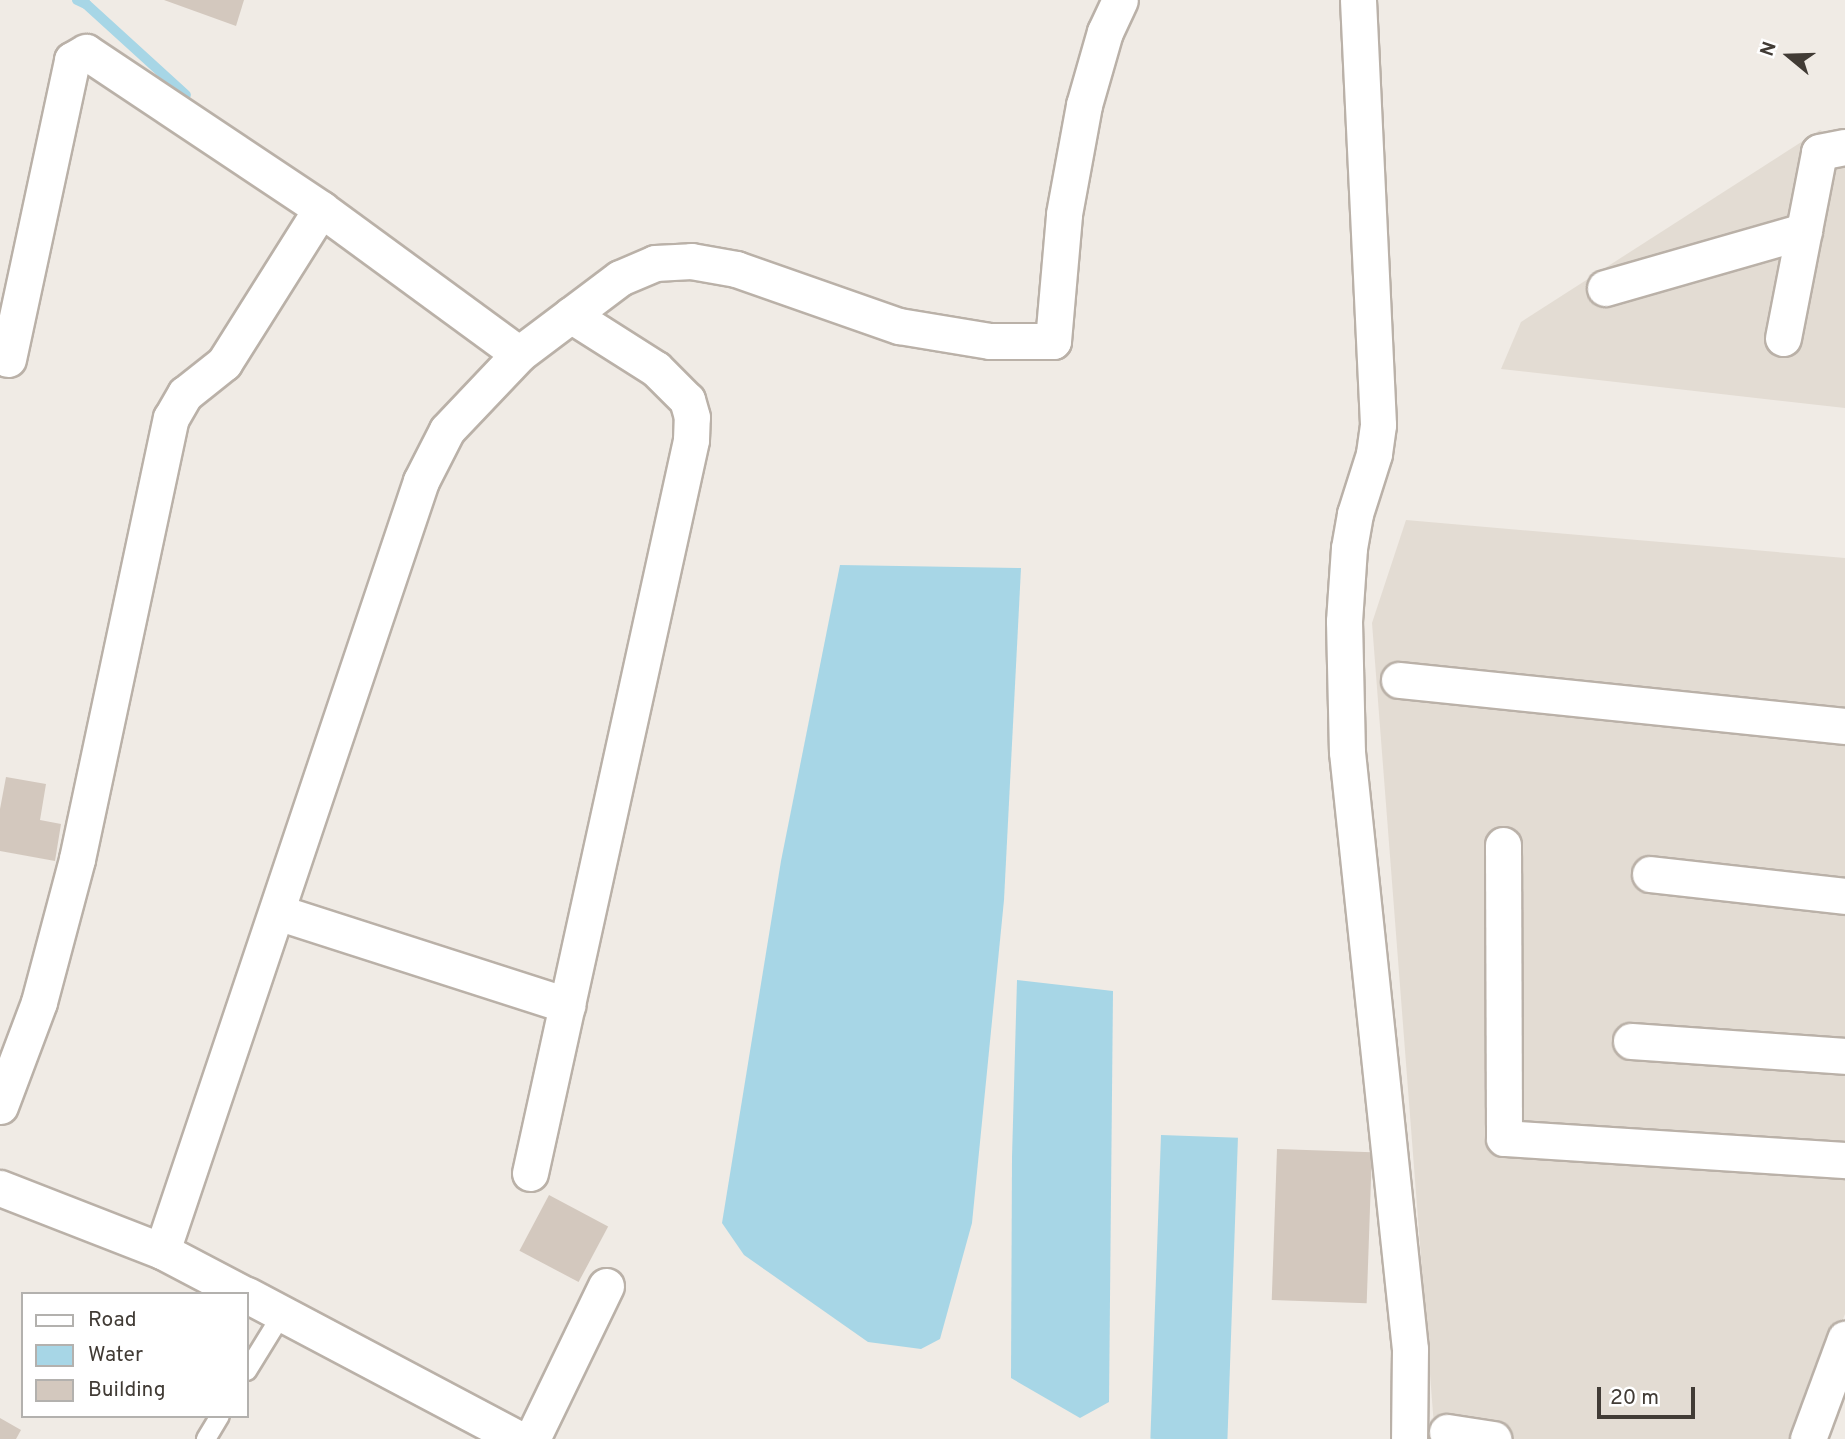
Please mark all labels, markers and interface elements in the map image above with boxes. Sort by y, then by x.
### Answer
north arrow [1754,21,1824,91]
text: N [1756,39,1783,60]
legend [21,1292,248,1418]
text: Road [88,1307,137,1334]
text: Water [88,1342,143,1369]
scale bar [1600,1372,1698,1416]
text: Building [88,1377,166,1404]
text: 20 m [1610,1385,1659,1412]

